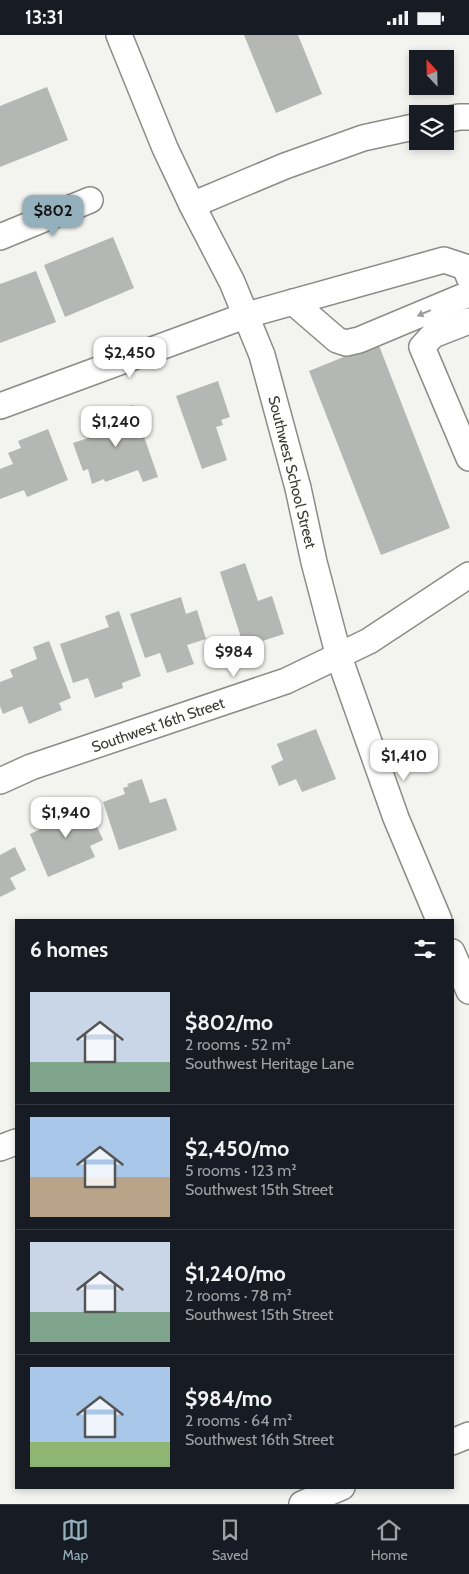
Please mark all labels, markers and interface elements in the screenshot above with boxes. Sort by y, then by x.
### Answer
text: 13:31 [25,6,64,29]
north arrow [409,50,454,95]
map controls [409,50,454,150]
button: layers [409,105,454,150]
pin: $802 [23,195,83,237]
text: $802 [34,201,72,220]
one-way arrow [416,309,431,317]
pin: $2,450 [89,337,171,379]
text: $2,450 [104,343,156,362]
street label: Southwest School Street [264,394,320,550]
pin: $1,240 [75,405,157,448]
text: $1,240 [92,412,140,431]
pin: $984 [204,635,264,678]
text: $984 [215,642,253,661]
street label: Southwest 16th Street [89,694,227,756]
pin: $1,410 [363,739,445,782]
text: $1,410 [381,746,427,765]
pin: $1,940 [25,797,107,839]
text: $1,940 [42,803,90,822]
icon: filters [411,935,439,963]
text: 6 homes [30,937,108,962]
text: $802/mo [185,1010,273,1035]
icon: home [70,1012,130,1072]
text: 2 rooms · 52 m² [185,1035,291,1054]
text: Southwest Heritage Lane [185,1054,354,1073]
text: $2,450/mo [185,1136,289,1161]
icon: home [70,1137,130,1197]
text: 5 rooms · 123 m² [185,1161,297,1180]
text: Southwest 15th Street [185,1180,333,1199]
text: $1,240/mo [185,1261,286,1286]
icon: home [70,1262,130,1322]
text: 2 rooms · 78 m² [185,1286,292,1305]
text: Southwest 15th Street [185,1305,333,1324]
text: $984/mo [185,1386,272,1411]
icon: home [70,1387,130,1447]
text: 2 rooms · 64 m² [185,1411,292,1430]
text: Southwest 16th Street [185,1430,334,1449]
tab: Map [61,1516,89,1564]
tab: Saved [212,1516,248,1564]
tab: Home [371,1516,408,1564]

